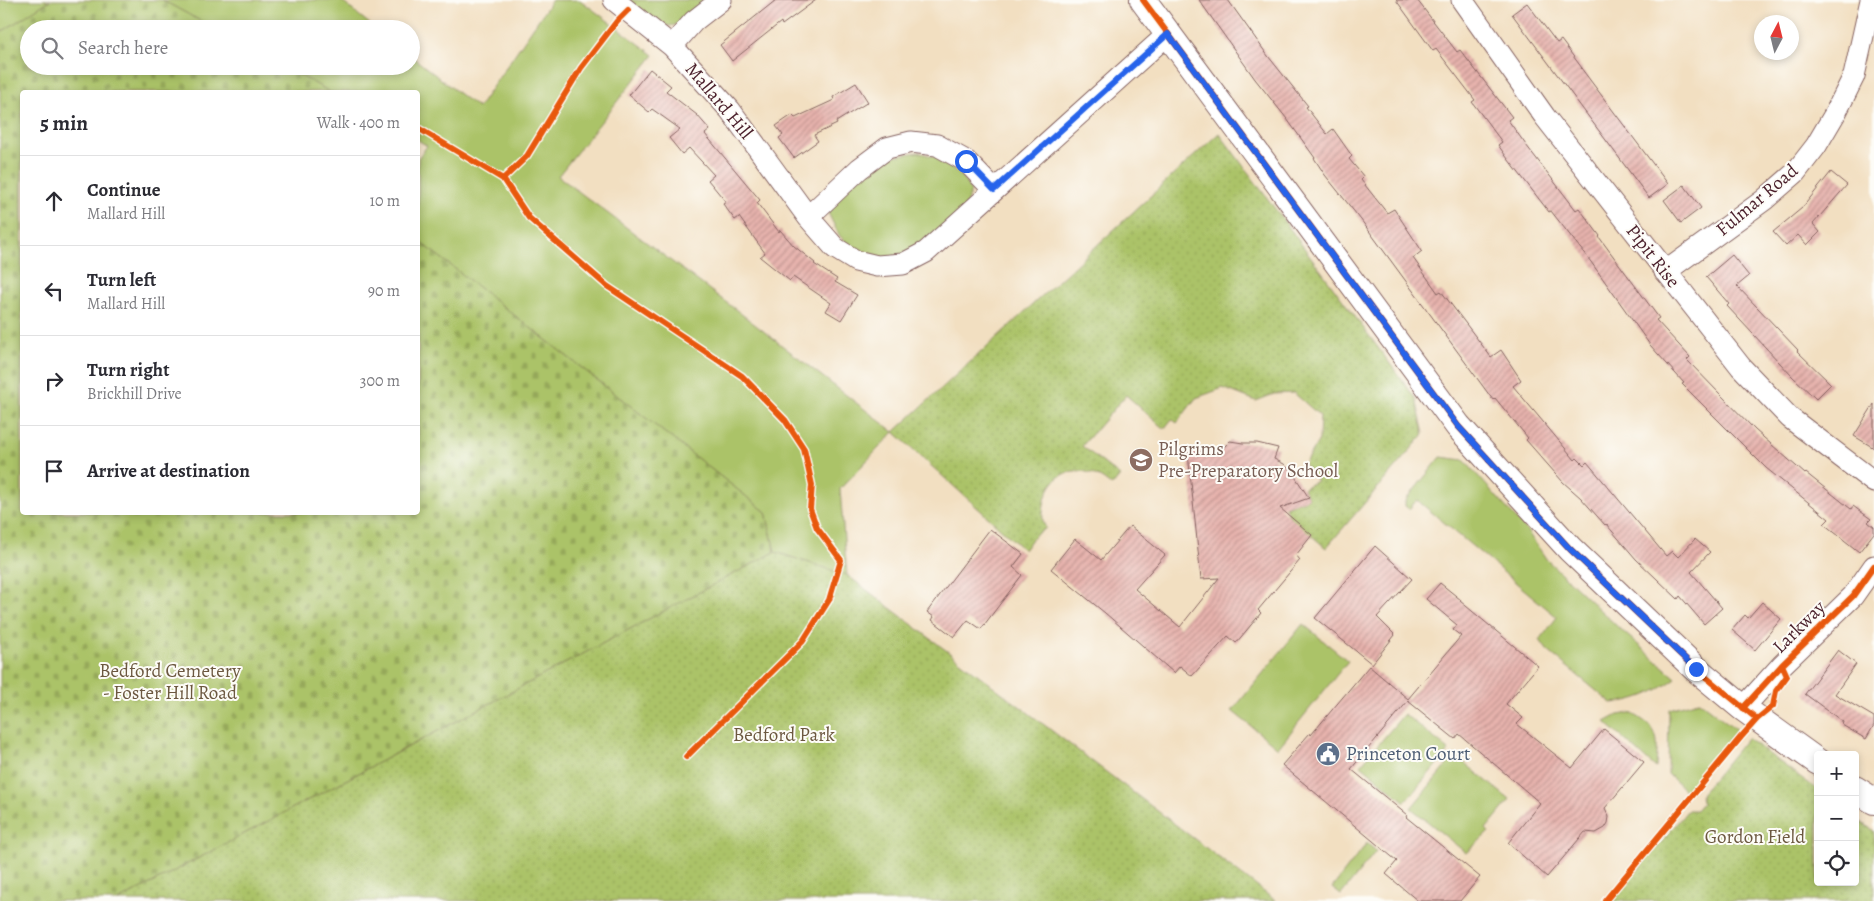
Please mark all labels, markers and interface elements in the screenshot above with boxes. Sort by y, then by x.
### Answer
north arrow [1754,15,1799,60]
search box [20,20,420,75]
icon: search [38,34,66,62]
text: Search here [78,35,168,61]
street label: Mallard Hill [679,57,759,145]
text: 5 min [40,109,88,137]
text: Walk · 400 m [317,112,400,134]
route start [955,150,978,173]
street label: Fulmar Road [1710,157,1804,242]
text: Continue [87,177,161,203]
icon: ahead [40,187,68,215]
text: 10 m [370,190,400,212]
text: Mallard Hill [87,203,165,225]
street label: Pipit Rise [1620,219,1686,293]
text: Turn left [87,267,156,293]
icon: left [40,277,68,305]
text: 90 m [368,280,400,302]
text: Mallard Hill [87,293,165,315]
text: Turn right [87,357,169,383]
icon: right [40,367,68,395]
text: 300 m [360,370,400,392]
text: Brickhill Drive [87,383,182,405]
place label: Pilgrims Pre-Preparatory School [1158,436,1339,484]
school or university icon: Pilgrims Pre-Preparatory School [1128,447,1154,473]
icon: arrive [40,457,68,485]
text: Arrive at destination [87,458,250,484]
street label: Larkway [1767,594,1832,659]
park label: Bedford Cemetery - Foster Hill Road [99,658,241,706]
route end [1685,658,1708,681]
park label: Bedford Park [733,722,836,748]
public building icon: Princeton Court [1315,741,1341,767]
place label: Princeton Court [1346,741,1470,767]
map controls [1814,751,1859,886]
button: + [1814,751,1859,796]
button: − [1814,796,1859,841]
park label: Gordon Field [1705,824,1806,850]
button: locate [1814,841,1859,886]

